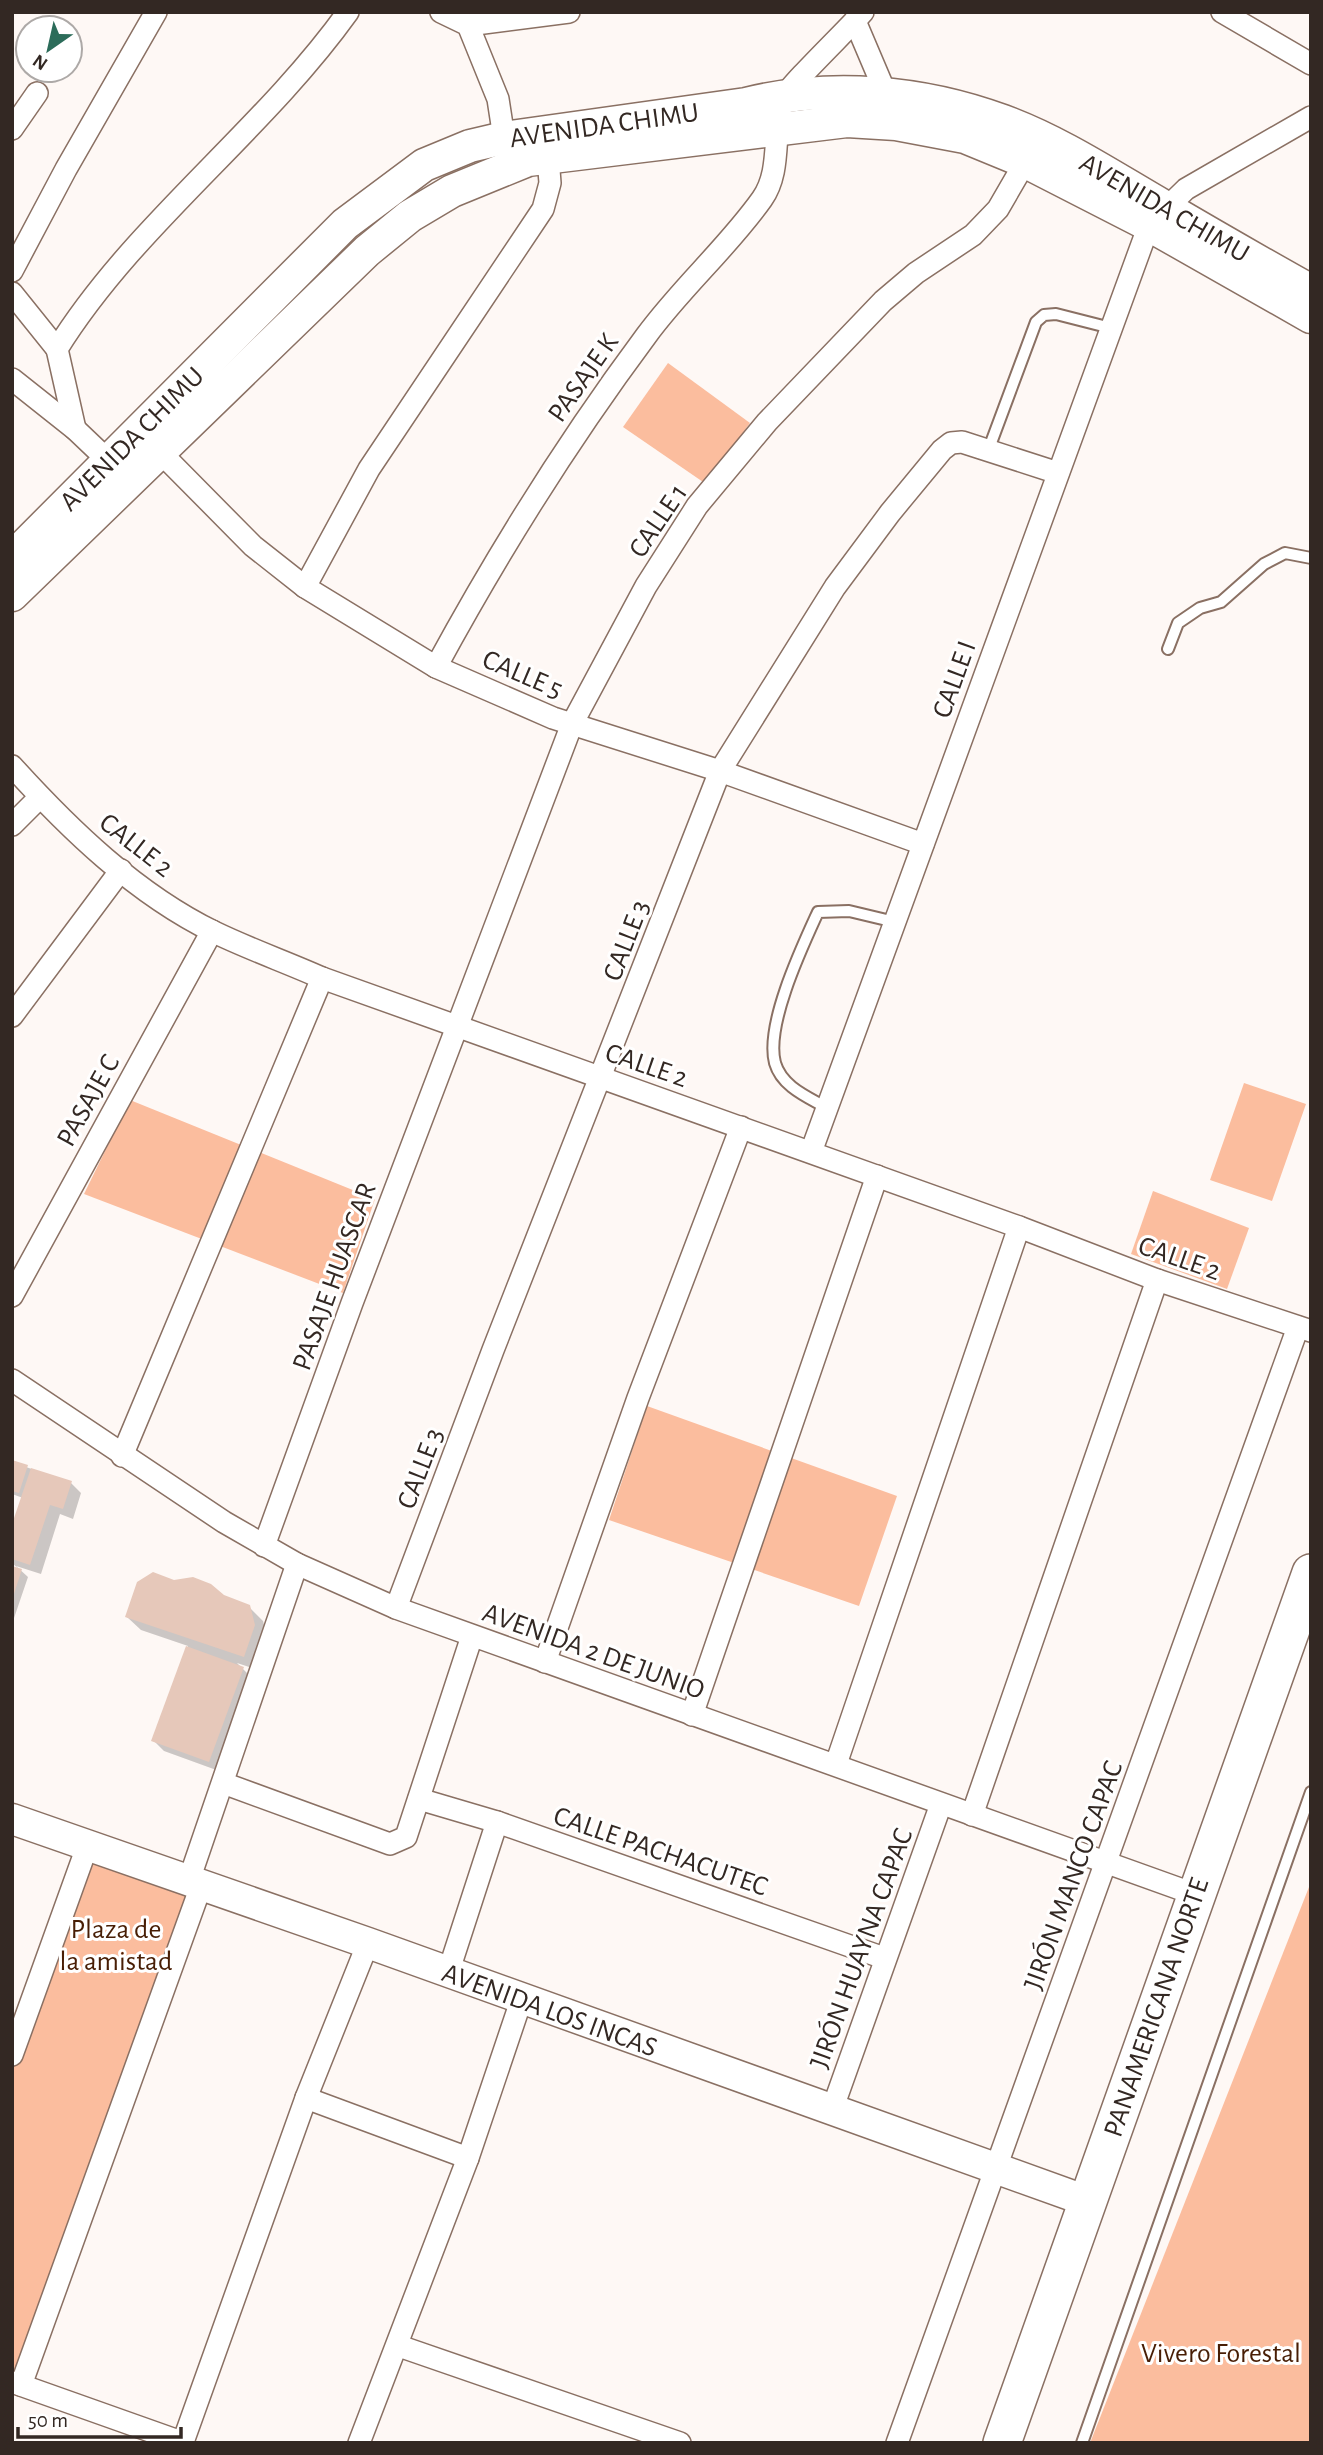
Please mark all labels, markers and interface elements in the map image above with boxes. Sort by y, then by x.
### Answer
north arrow [14,14,84,84]
text: N [30,50,51,73]
street label: AVENIDA CHIMU [508,99,701,153]
street label: AVENIDA CHIMU [1074,149,1254,269]
street label: PASAJE K [543,328,624,427]
street label: AVENIDA CHIMU [55,362,210,517]
street label: CALLE 1 [624,479,693,563]
street label: CALLE I [928,637,982,722]
street label: CALLE 5 [478,646,566,704]
street label: CALLE 2 [94,808,178,883]
street label: CALLE 3 [599,897,655,985]
street label: CALLE 2 [602,1039,691,1093]
street label: PASAJE C [52,1050,125,1152]
street label: PASAJE HUASCAR [288,1179,382,1374]
street label: CALLE 2 [1135,1232,1224,1286]
street label: CALLE 3 [393,1425,449,1513]
street label: AVENIDA 2 DE JUNIO [479,1599,708,1705]
street label: JIRÓN MANCO CAPAC [1017,1757,1128,1994]
street label: CALLE PACHACUTEC [550,1802,771,1902]
street label: JIRÓN HUAYNA CAPAC [803,1824,918,2072]
street label: PANAMERICANA NORTE [1099,1875,1214,2141]
park label: Plaza de la amistad [59,1916,173,1976]
street label: AVENIDA LOS INCAS [438,1959,660,2063]
park label: Vivero Forestal [1141,2340,1301,2368]
scale bar [18,2396,180,2440]
text: 50 m [28,2410,68,2431]

